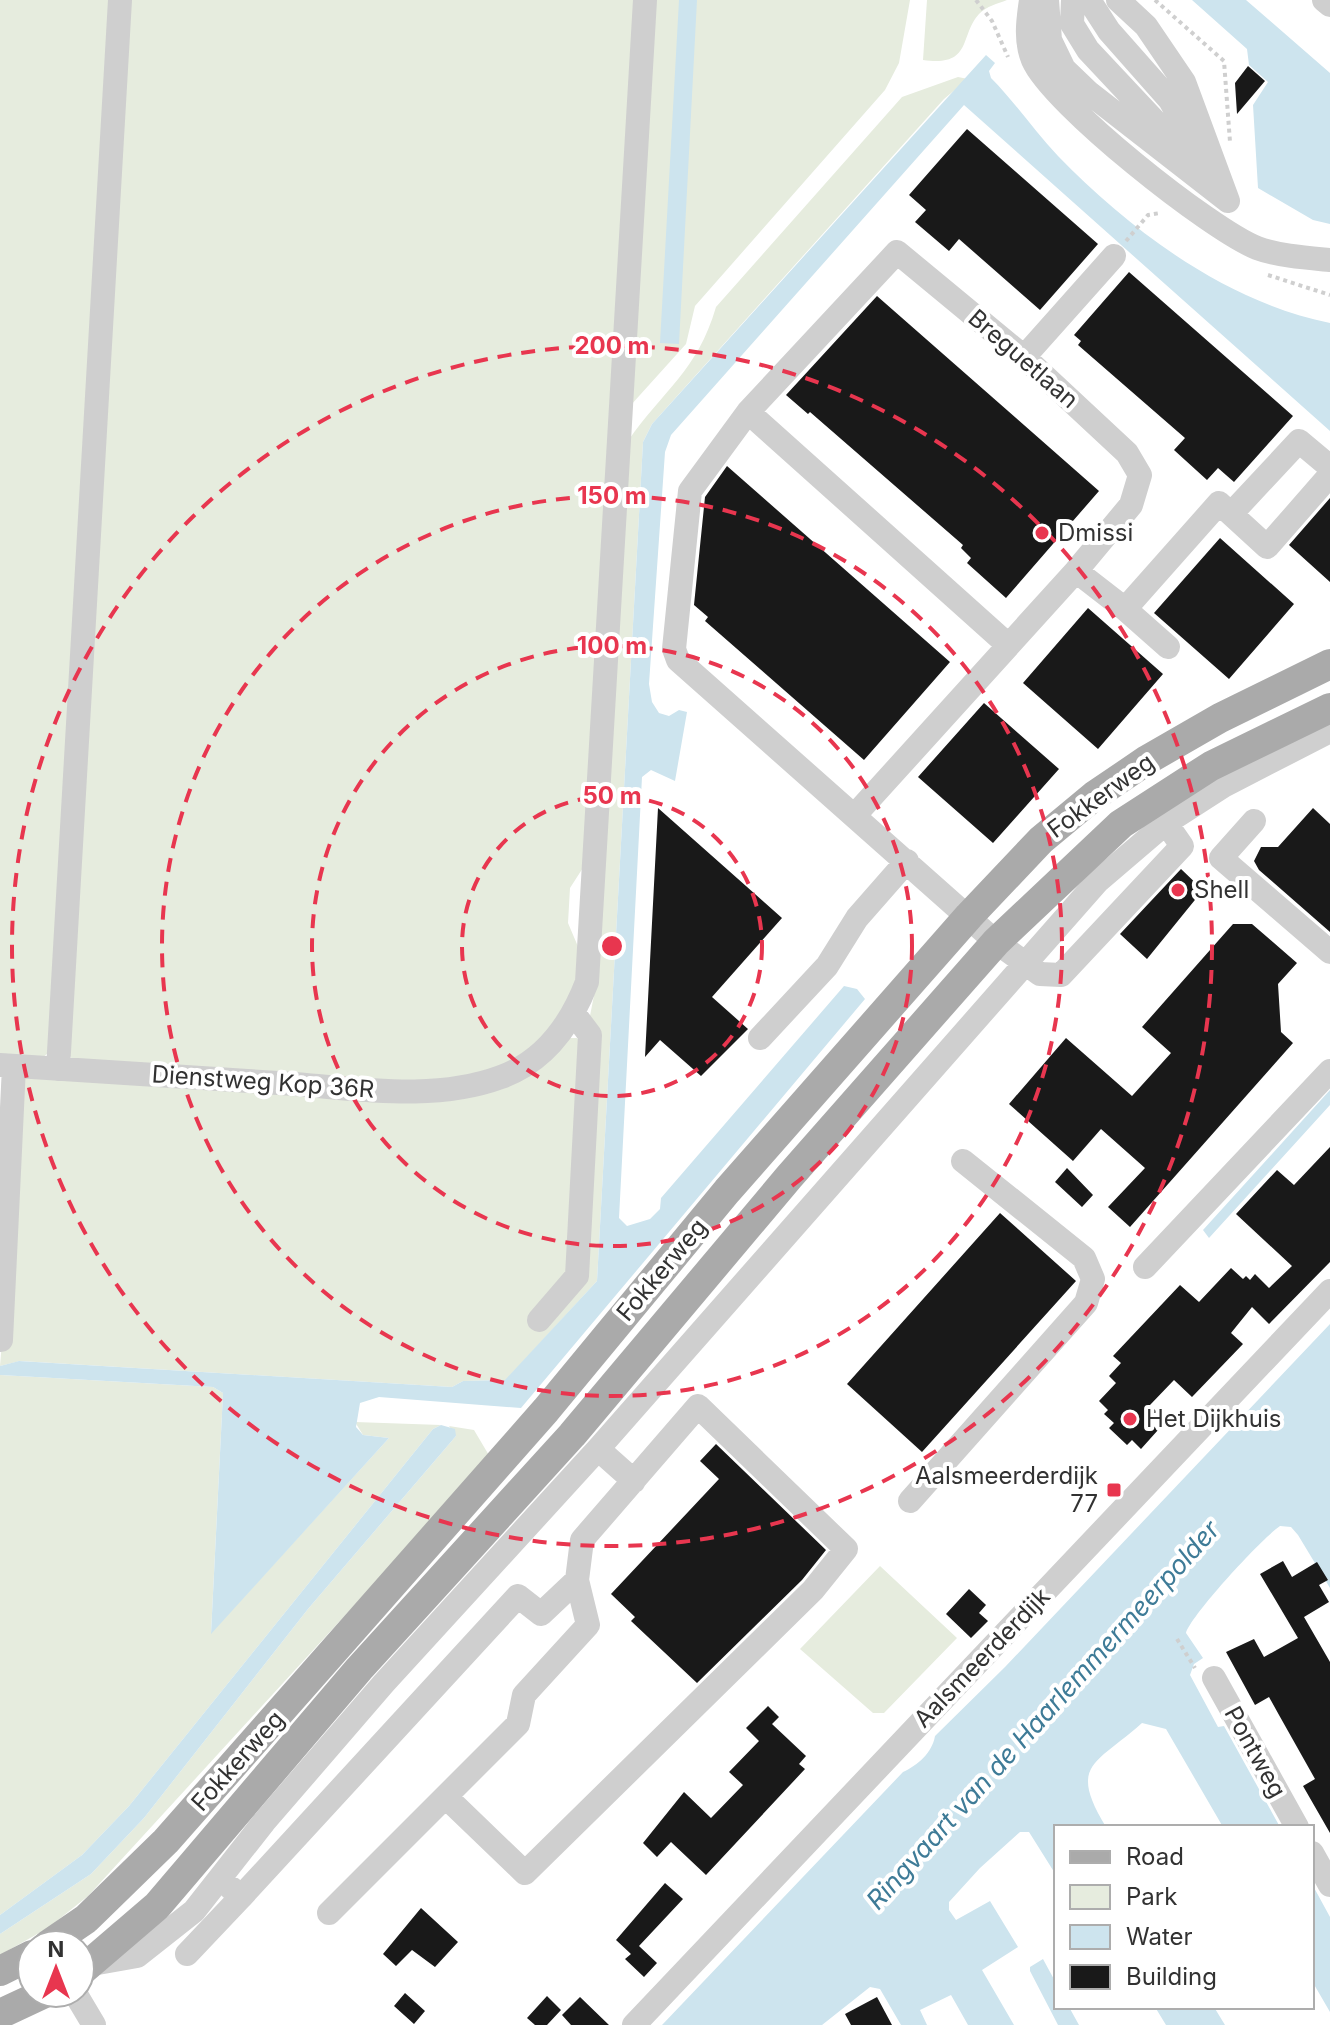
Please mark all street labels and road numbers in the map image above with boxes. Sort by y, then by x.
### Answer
street label: Breguetlaan [962,303,1084,414]
street label: Fokkerweg [1042,747,1160,844]
street label: Dienstweg Kop 36R [151,1059,375,1104]
street label: Fokkerweg [610,1213,713,1327]
street label: Aalsmeerderdijk [908,1582,1056,1734]
street label: Pontweg [1219,1701,1292,1802]
street label: Fokkerweg [185,1705,290,1817]

